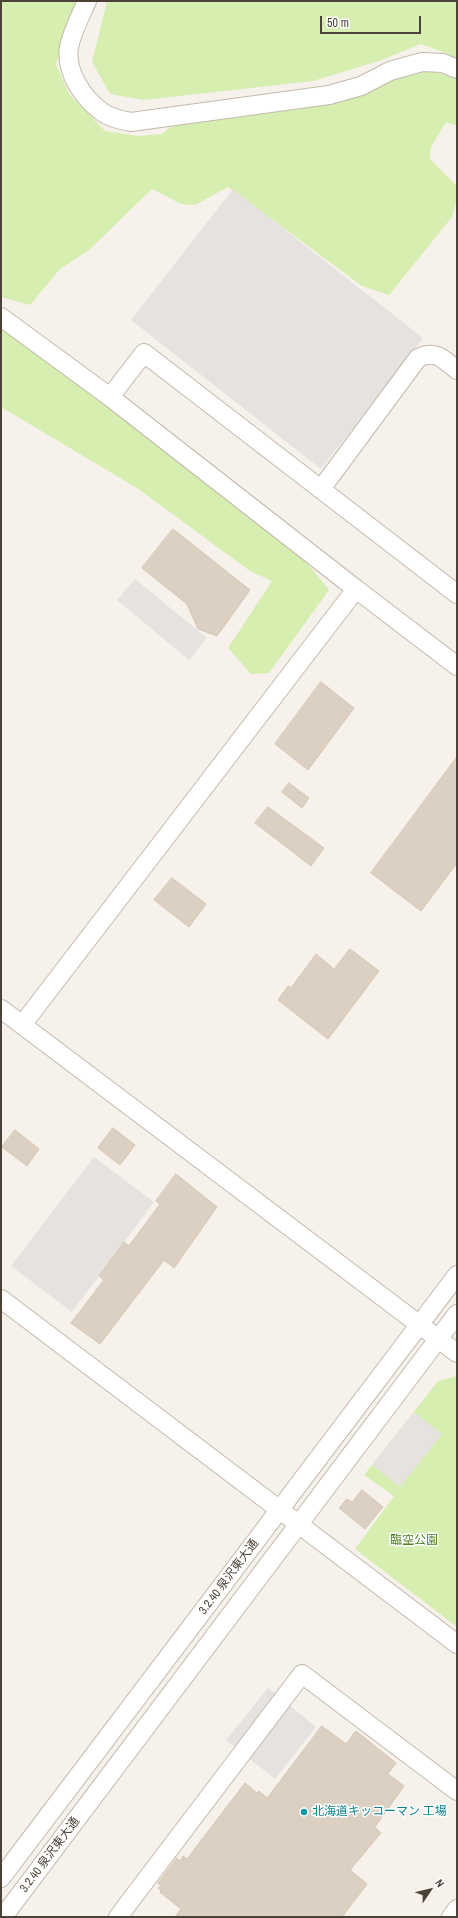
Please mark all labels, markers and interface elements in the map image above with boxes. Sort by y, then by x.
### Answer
scale bar [322,8,423,34]
text: 50 m [327,15,349,31]
park label: 臨空公園 [390,1534,438,1548]
street label: 3.2.40 泉沢東大通 [196,1537,262,1617]
place label: 北海道キッコーマン 工場 [312,1805,447,1819]
marker: 北海道キッコーマン 工場 [299,1807,309,1817]
street label: 3.2.40 泉沢東大通 [17,1815,83,1895]
north arrow [410,1870,450,1910]
text: N [432,1876,447,1890]

